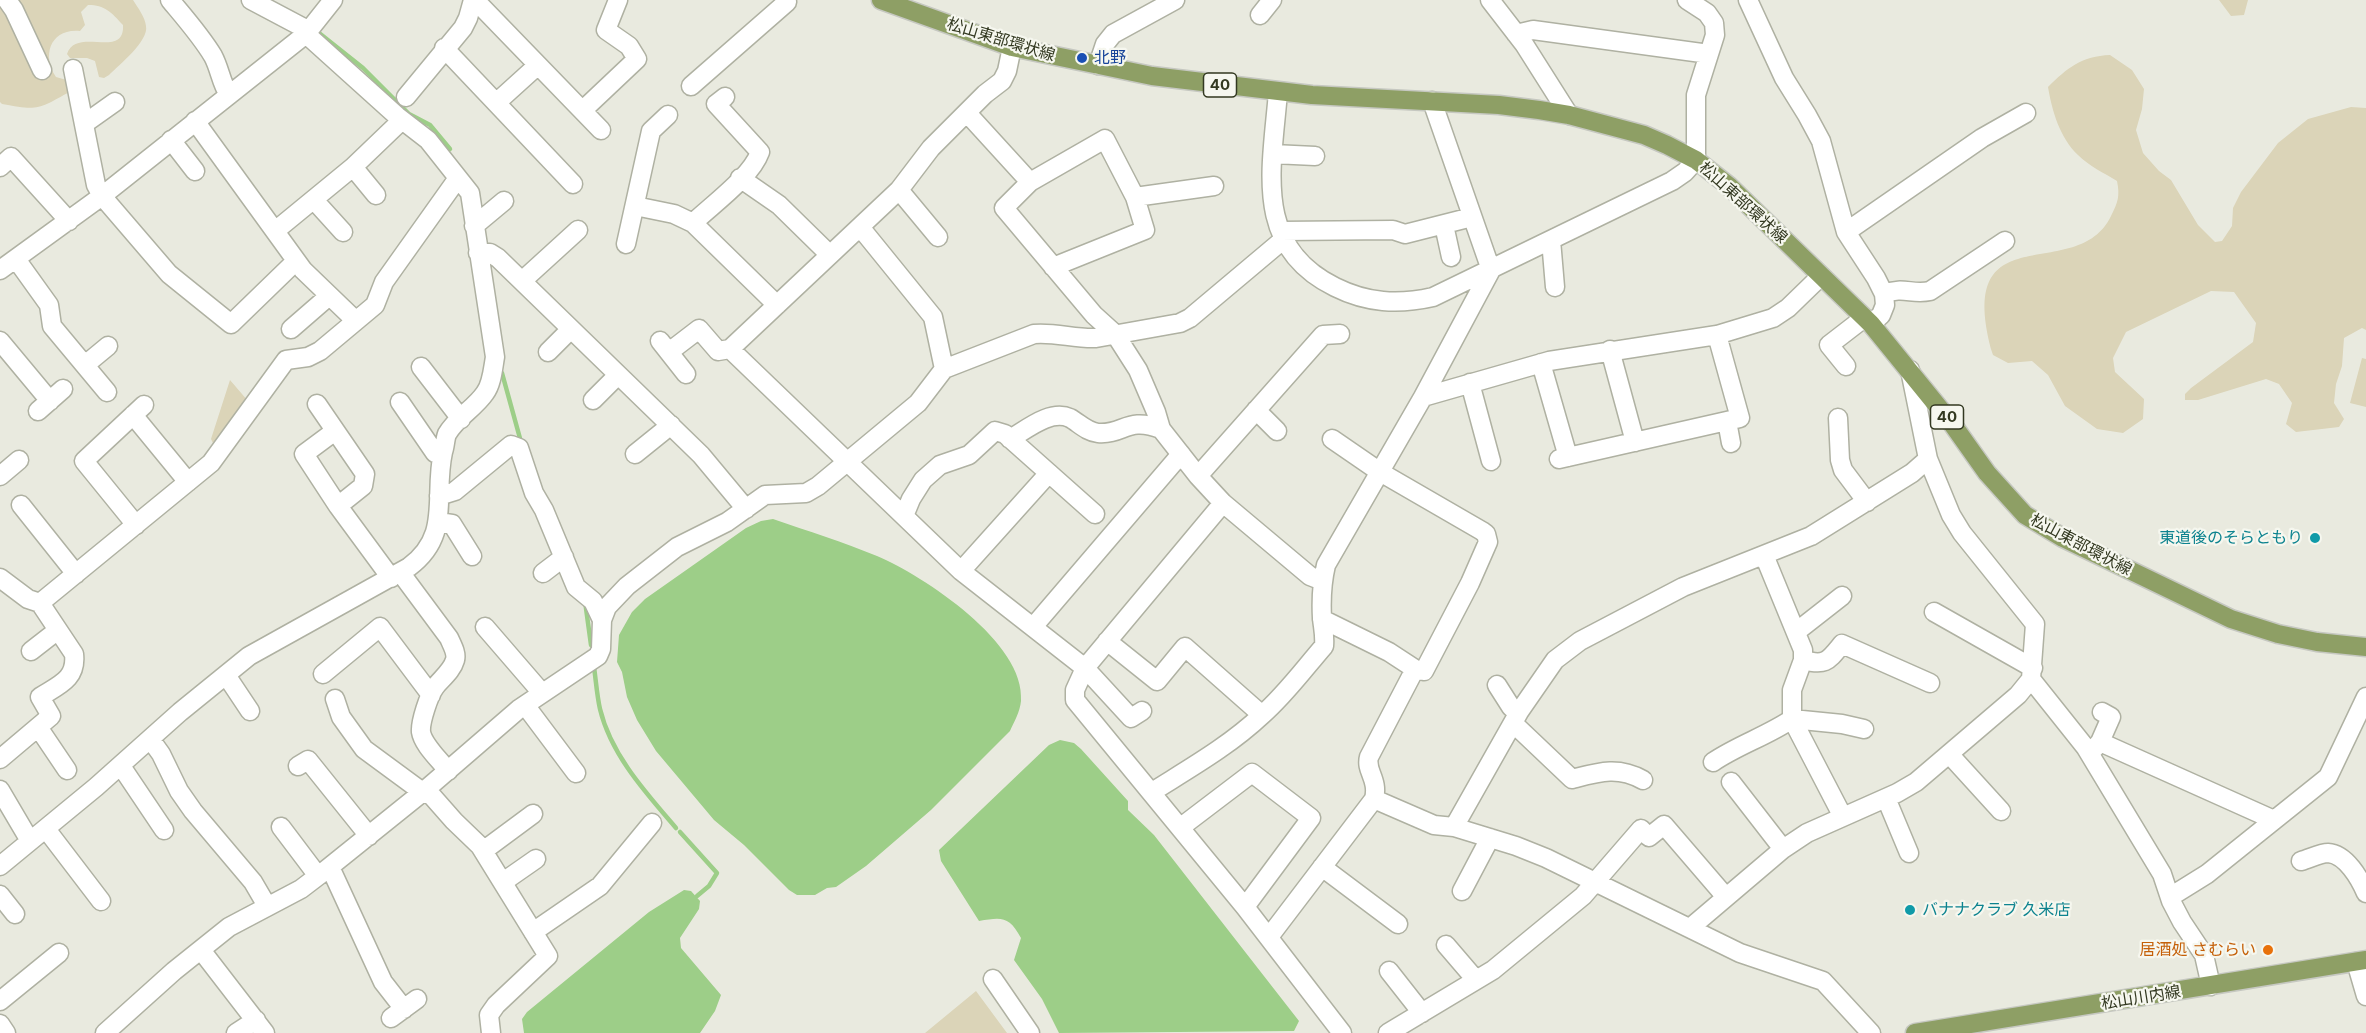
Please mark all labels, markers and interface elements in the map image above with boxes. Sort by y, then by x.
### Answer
street label: 松山東部環状線 [945,14,1057,66]
place label: 北野 [1094,48,1126,68]
marker: 北野 [1075,51,1089,65]
road number: 40 [1204,73,1236,97]
street label: 松山東部環状線 [1695,158,1791,248]
road number: 40 [1930,405,1964,429]
street label: 松山東部環状線 [2027,510,2135,580]
place label: 東道後のそらともり [2159,528,2303,548]
marker: 東道後のそらともり [2308,531,2322,545]
place label: バナナクラブ 久米店 [1922,900,2070,920]
marker: バナナクラブ 久米店 [1903,903,1917,917]
place label: 居酒処 さむらい [2140,940,2256,960]
marker: 居酒処 さむらい [2261,943,2275,957]
street label: 松山川内線 [2100,982,2182,1014]

